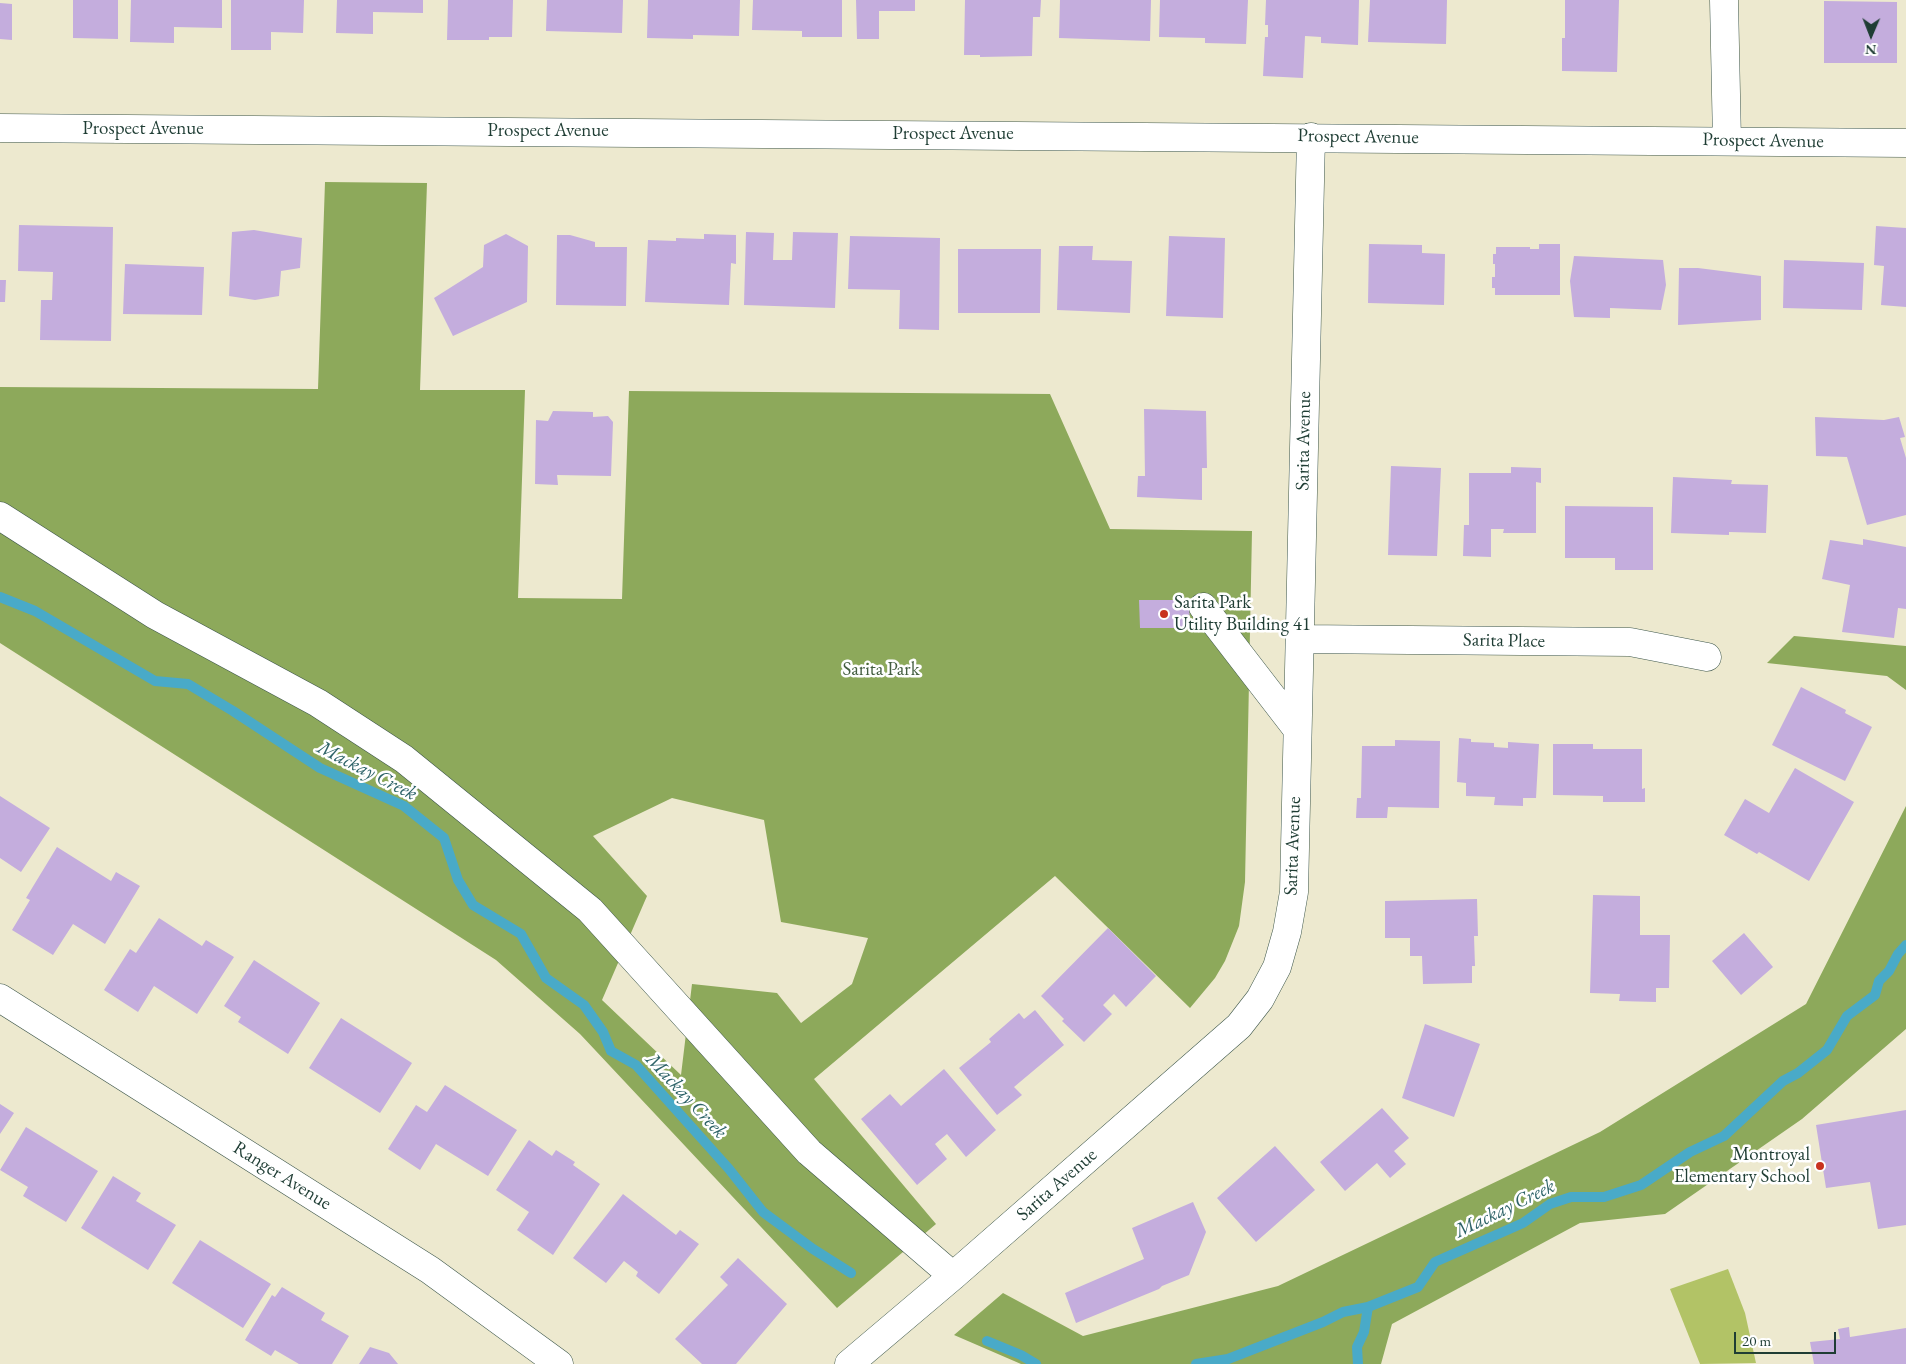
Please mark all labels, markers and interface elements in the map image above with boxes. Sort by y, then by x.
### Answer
north arrow [1846,10,1896,60]
text: N [1865,41,1877,59]
street label: Prospect Avenue [82,118,204,140]
street label: Prospect Avenue [487,120,609,142]
street label: Prospect Avenue [892,123,1014,145]
street label: Prospect Avenue [1297,125,1419,149]
street label: Prospect Avenue [1702,129,1824,153]
street label: Sarita Avenue [1292,391,1316,491]
place label: Sarita Park Utility Building 41 [1174,592,1311,636]
marker: Sarita Park Utility Building 41 [1158,608,1170,620]
street label: Sarita Place [1463,629,1545,653]
park label: Sarita Park [842,659,920,681]
water label: Mackay Creek [313,736,421,806]
street label: Sarita Avenue [1280,796,1306,896]
water label: Mackay Creek [640,1048,732,1144]
street label: Ranger Avenue [229,1137,335,1215]
street label: Sarita Avenue [1012,1144,1102,1226]
place label: Montroyal Elementary School [1674,1144,1810,1188]
marker: Montroyal Elementary School [1814,1160,1826,1172]
water label: Mackay Creek [1451,1174,1559,1244]
scale bar [1736,1322,1838,1354]
text: 20 m [1742,1331,1771,1350]

